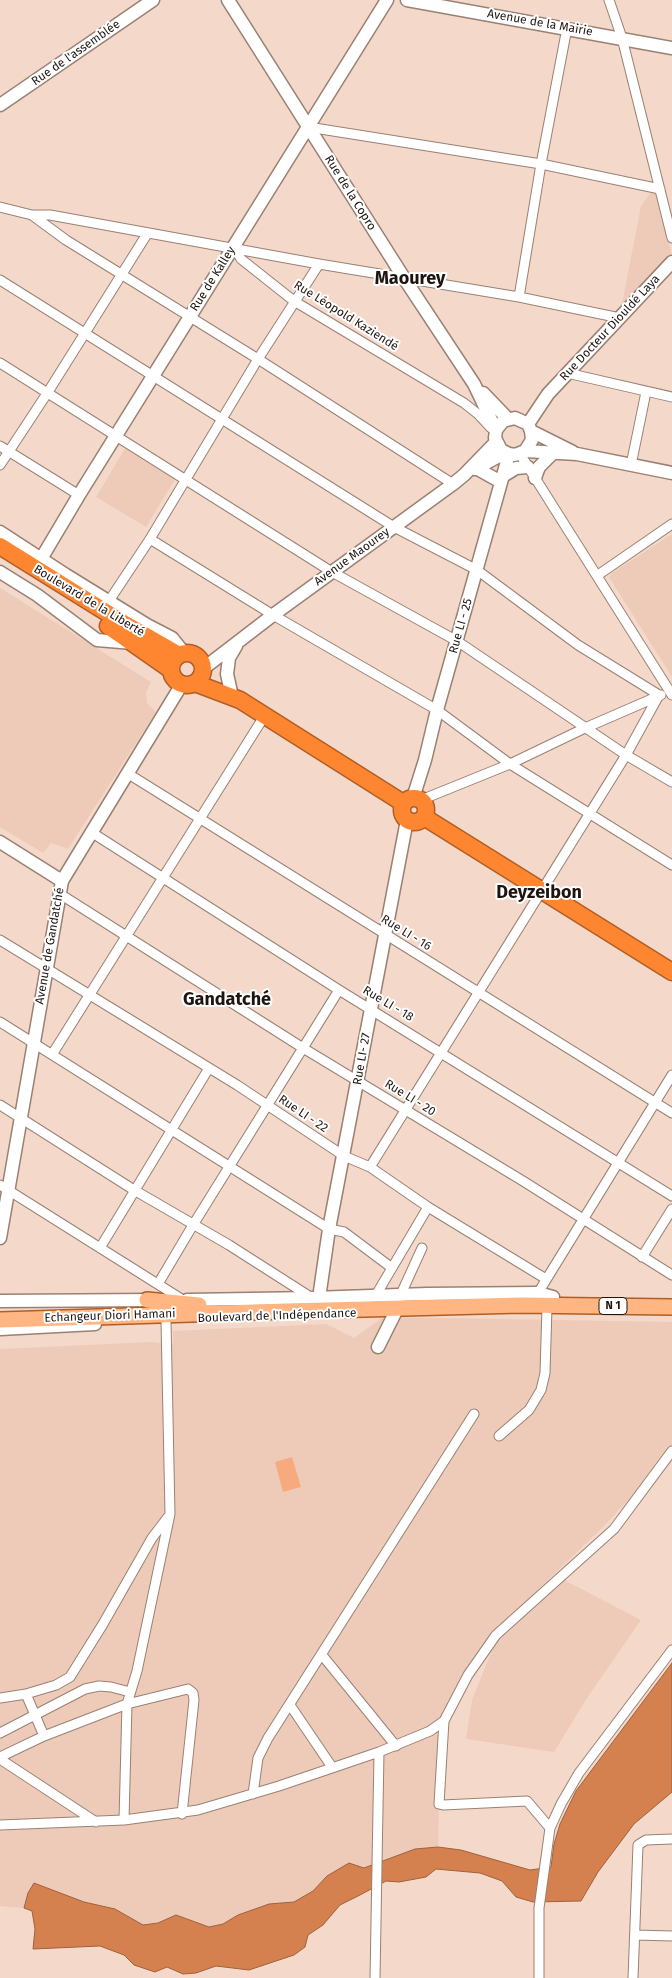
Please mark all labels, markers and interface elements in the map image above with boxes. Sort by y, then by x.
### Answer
street label: Avenue de la Mairie [486,7,594,39]
street label: Rue de l'assemblée [29,17,123,89]
street label: Rue de la Copro [321,153,379,233]
street label: Rue de Kalley [187,244,239,314]
district label: Maourey [375,268,445,290]
street label: Rue Docteur Diouldé Laya [557,272,663,384]
street label: Rue Léopold Kaziendé [291,278,401,354]
street label: Avenue Maourey [312,525,392,589]
street label: Boulevard de la Liberté [31,562,147,640]
street label: Rue LI - 25 [446,597,476,655]
district label: Deyzeibon [496,882,582,904]
street label: Avenue de Gandatché [33,887,67,1005]
street label: Rue LI - 16 [378,912,434,954]
street label: Rue LI - 18 [360,983,416,1025]
district label: Gandatché [183,989,271,1011]
street label: Rue LI- 27 [350,1032,374,1086]
street label: Rue LI - 20 [382,1077,438,1119]
street label: Rue LI - 22 [276,1092,330,1136]
road number: N 1 [599,1298,627,1314]
street label: Boulevard de l'Indépendance [197,1306,357,1326]
street label: Echangeur Diori Hamani [44,1307,176,1325]

